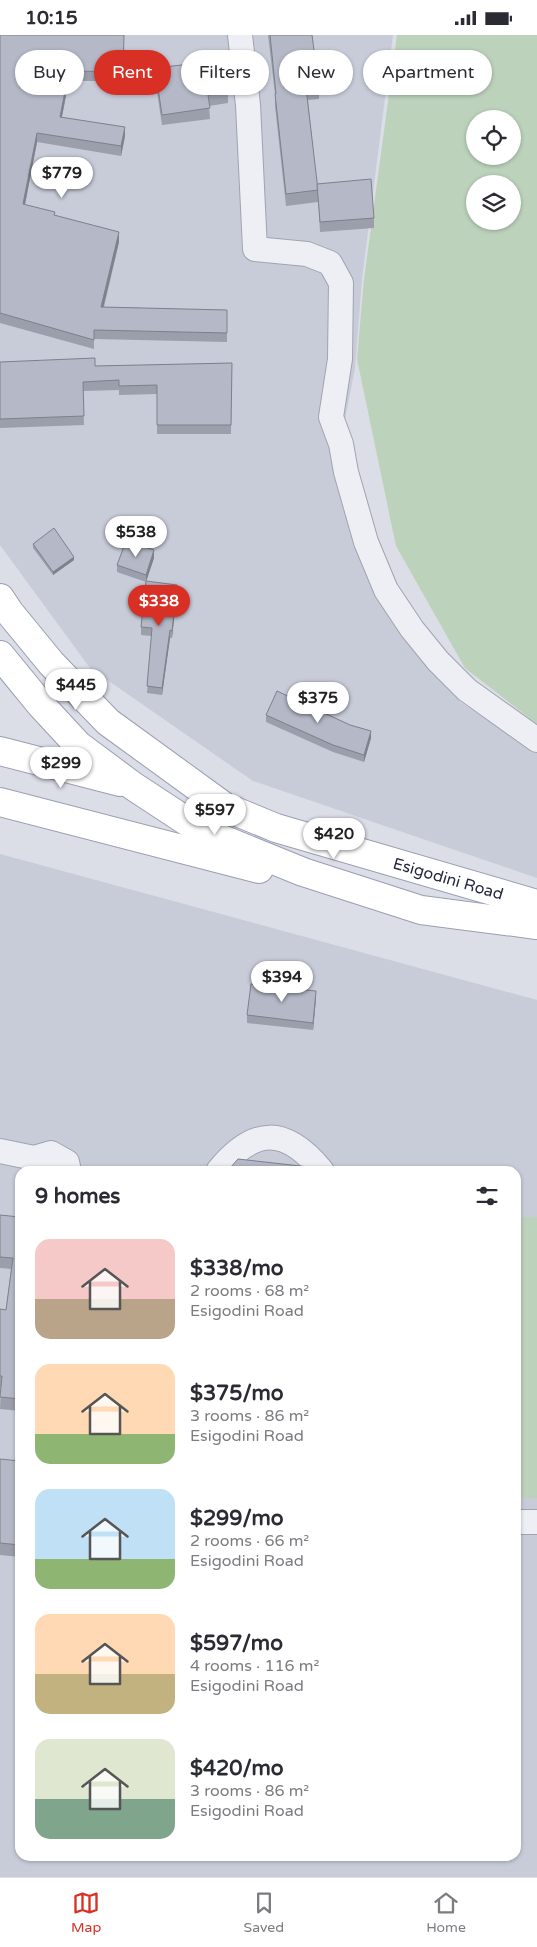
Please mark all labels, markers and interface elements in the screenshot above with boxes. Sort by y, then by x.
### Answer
text: 10:15 [25,7,78,29]
chip: Buy [15,50,84,95]
chip: Rent [94,50,171,95]
chip: Filters [181,50,269,95]
chip: New [279,50,353,95]
chip: Apartment [363,50,492,95]
map controls [466,110,521,230]
button: locate [466,110,521,165]
pin: $779 [32,156,92,199]
text: $779 [42,163,82,183]
button: layers [466,175,521,230]
pin: $538 [106,515,166,558]
text: $538 [116,522,156,542]
pin: $338 [129,585,189,627]
text: $338 [139,591,179,611]
pin: $445 [46,669,106,711]
text: $445 [56,675,96,695]
pin: $375 [288,681,348,724]
text: $375 [298,688,338,708]
pin: $299 [31,747,91,789]
text: $299 [41,753,81,773]
pin: $597 [185,793,245,836]
text: $597 [195,800,235,820]
pin: $420 [304,817,364,860]
text: $420 [314,824,354,844]
street label: Esigodini Road [391,854,506,905]
pin: $394 [252,961,312,1003]
text: $394 [262,967,302,987]
icon: filters [473,1182,501,1210]
text: 9 homes [35,1184,120,1209]
text: $338/mo [190,1256,284,1281]
icon: home [75,1259,135,1319]
text: 2 rooms · 68 m² [190,1281,309,1301]
text: Esigodini Road [190,1301,304,1321]
text: $375/mo [190,1381,284,1406]
icon: home [75,1384,135,1444]
text: 3 rooms · 86 m² [190,1406,309,1426]
text: Esigodini Road [190,1426,304,1446]
text: $299/mo [190,1506,284,1531]
icon: home [75,1509,135,1569]
text: 2 rooms · 66 m² [190,1531,309,1551]
text: Esigodini Road [190,1551,304,1571]
text: $597/mo [190,1631,283,1656]
icon: home [75,1634,135,1694]
text: 4 rooms · 116 m² [190,1656,319,1676]
text: Esigodini Road [190,1676,304,1696]
text: $420/mo [190,1756,284,1781]
icon: home [75,1759,135,1819]
text: 3 rooms · 86 m² [190,1781,309,1801]
text: Esigodini Road [190,1801,304,1821]
tab: Map [71,1889,101,1936]
tab: Saved [244,1889,284,1936]
tab: Home [426,1889,466,1936]

